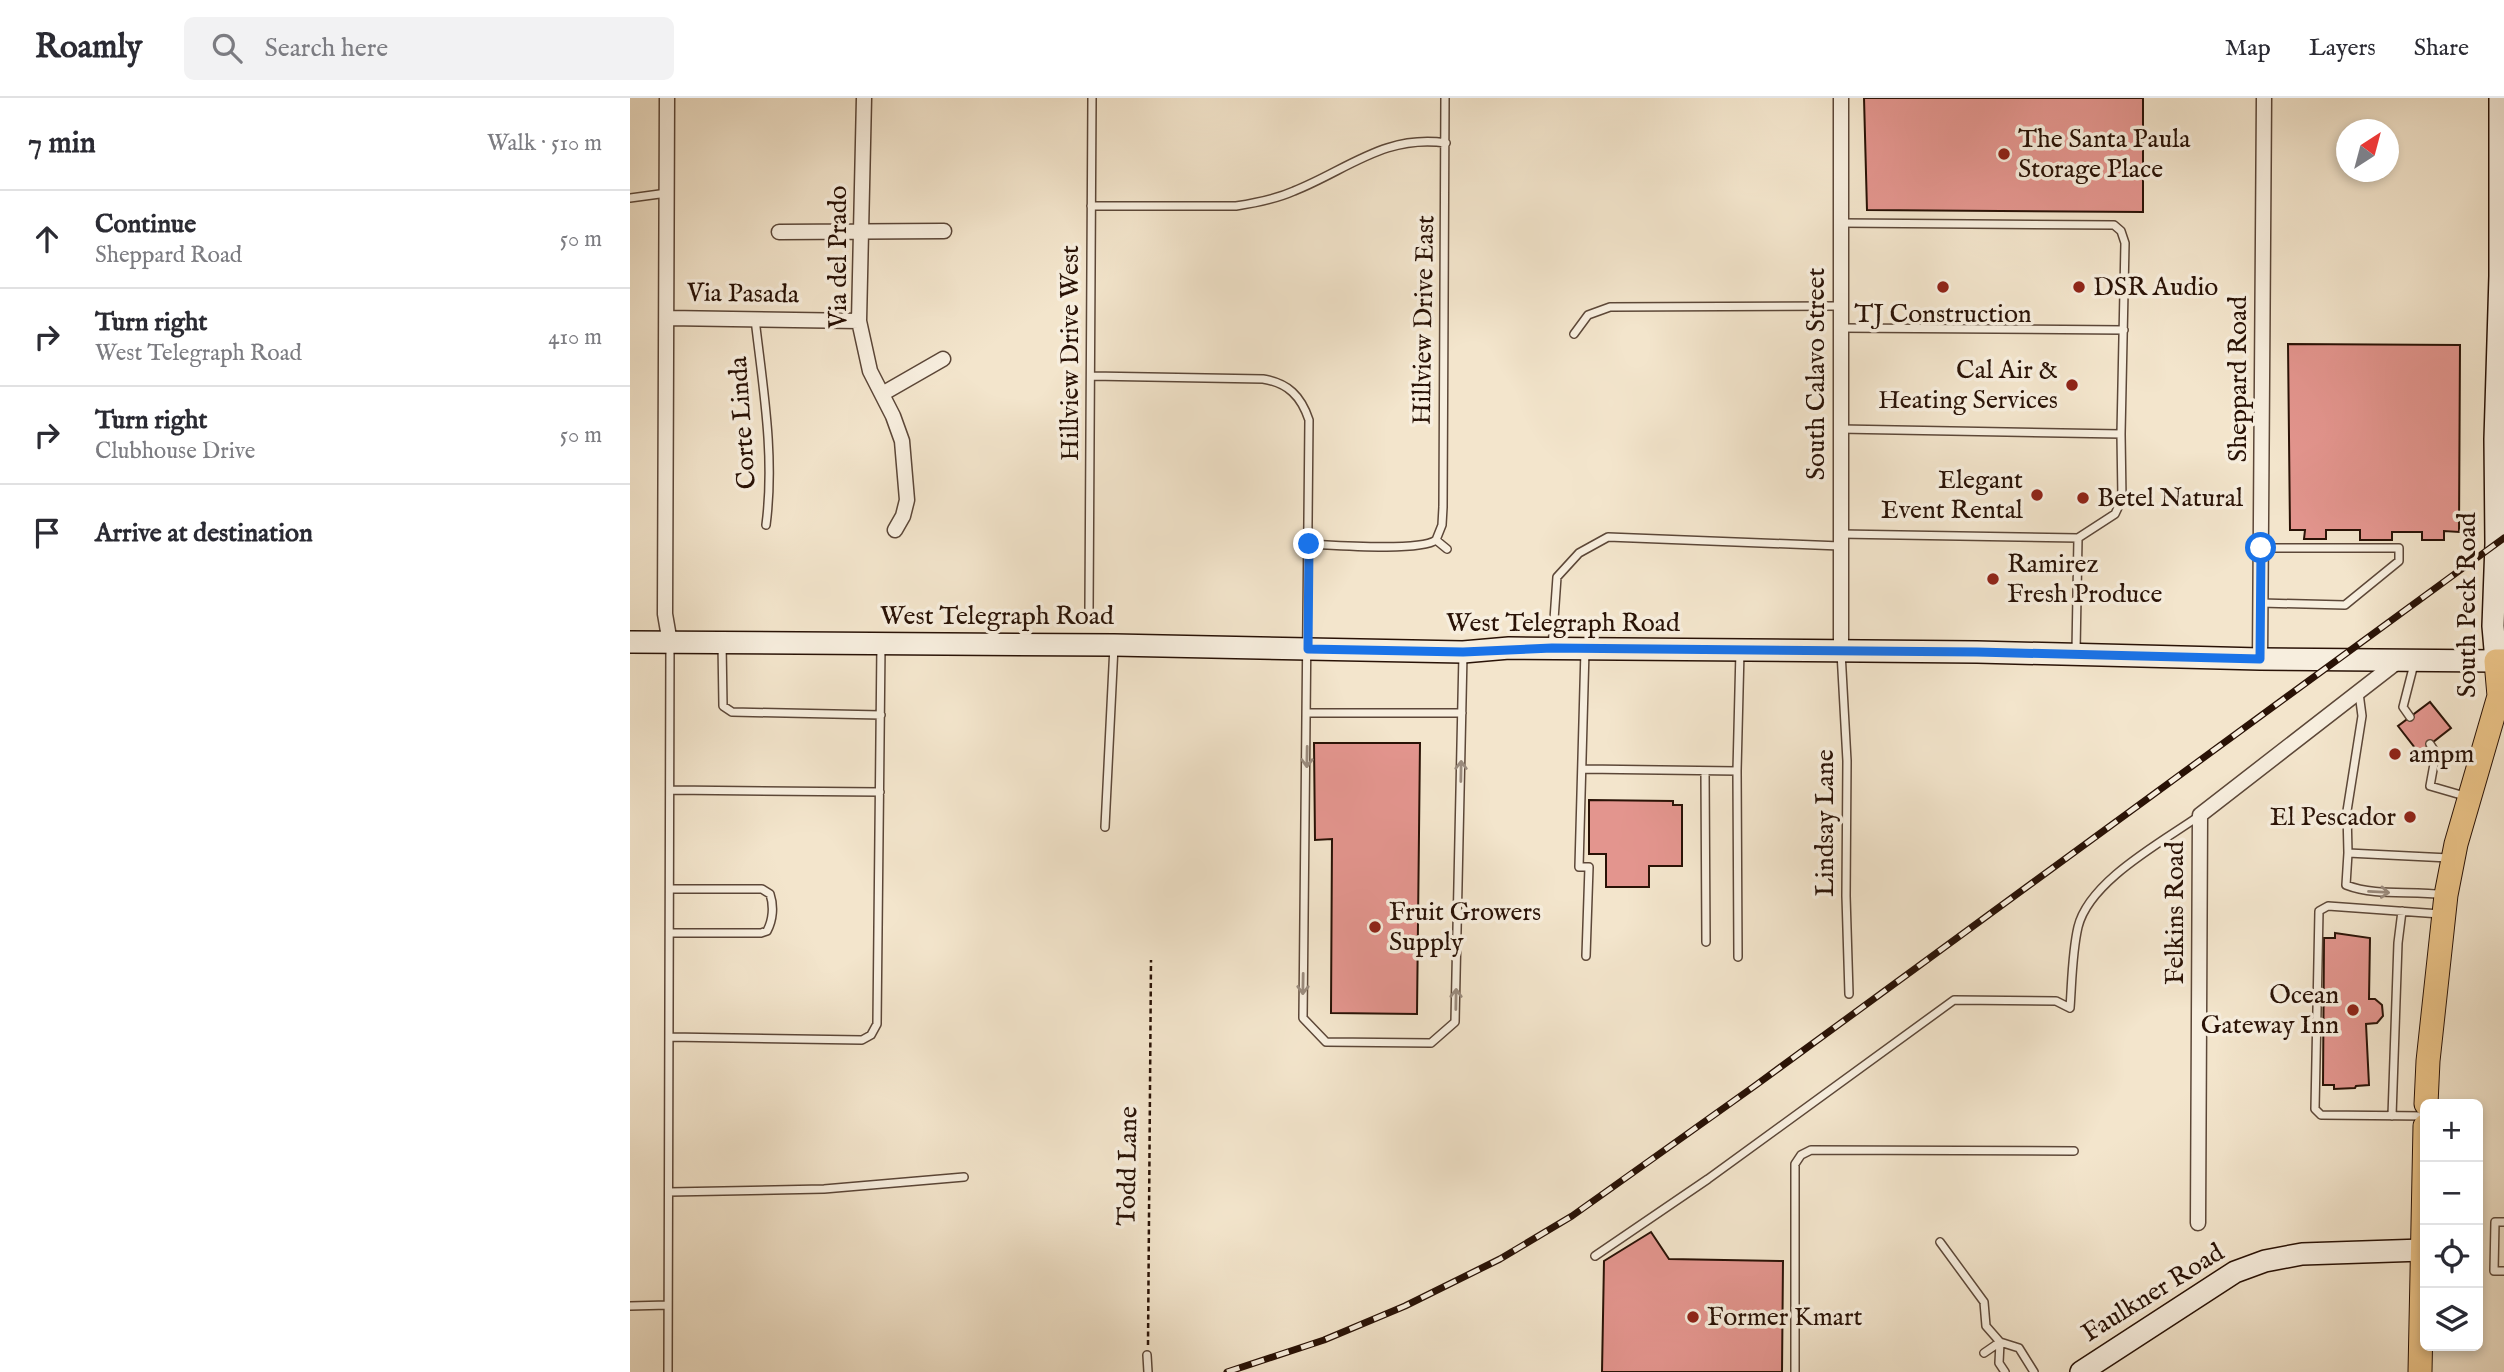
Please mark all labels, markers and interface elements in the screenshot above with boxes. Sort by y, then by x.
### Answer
search box [184,17,674,80]
text: Roamly [35,27,142,69]
icon: search [208,29,246,67]
text: Search here [264,32,388,65]
text: Map [2225,33,2271,64]
text: Layers [2309,33,2376,64]
text: Share [2414,33,2469,64]
north arrow [2336,119,2399,182]
place label: The Santa Paula Storage Place [2018,123,2191,186]
text: 7 min [28,125,96,163]
text: Walk · 510 m [487,129,602,158]
marker: The Santa Paula Storage Place [1996,146,2012,162]
street label: Via del Prado [822,185,855,330]
text: Continue [95,208,196,241]
street label: Hillview Drive East [1406,215,1442,425]
icon: ahead [28,220,66,258]
text: 50 m [560,225,602,254]
text: Sheppard Road [95,241,242,270]
street label: Hillview Drive West [1054,245,1087,461]
street label: South Calavo Street [1800,268,1833,480]
place label: DSR Audio [2093,271,2218,304]
street label: Via Pasada [685,277,800,311]
marker: TJ Construction [1935,279,1951,295]
marker: DSR Audio [2071,279,2087,295]
street label: Sheppard Road [2222,296,2255,462]
place label: TJ Construction [1854,298,2032,331]
text: Turn right [95,306,208,339]
icon: right [28,318,66,356]
text: 410 m [548,323,602,352]
text: West Telegraph Road [95,339,302,368]
place label: Cal Air & Heating Services [1878,354,2058,417]
street label: Corte Linda [722,355,764,490]
marker: Cal Air & Heating Services [2064,377,2080,393]
text: Turn right [95,404,208,437]
icon: right [28,416,66,454]
text: 50 m [560,421,602,450]
text: Clubhouse Drive [95,437,255,466]
place label: Elegant Event Rental [1881,464,2024,527]
place label: Betel Natural [2097,482,2244,515]
marker: Elegant Event Rental [2029,487,2045,503]
marker: Betel Natural [2075,490,2091,506]
street label: South Peck Road [2451,512,2484,698]
icon: arrive [28,514,66,552]
text: Arrive at destination [95,517,313,550]
route end [1293,528,1324,559]
route start [2245,532,2276,563]
place label: Ramirez Fresh Produce [2007,548,2162,611]
marker: Ramirez Fresh Produce [1985,571,2001,587]
street label: West Telegraph Road [880,600,1114,633]
street label: West Telegraph Road [1446,607,1680,640]
place label: ampm [2409,738,2474,771]
one-way arrow [1300,745,1314,768]
marker: ampm [2387,746,2403,762]
street label: Lindsay Lane [1809,749,1842,897]
one-way arrow [1454,760,1467,783]
place label: El Pescador [2270,801,2396,834]
marker: El Pescador [2402,809,2418,825]
street label: Felkins Road [2159,841,2192,985]
one-way arrow [2368,885,2391,898]
place label: Fruit Growers Supply [1389,896,1541,959]
marker: Fruit Growers Supply [1367,919,1383,935]
one-way arrow [1297,972,1310,995]
place label: Ocean Gateway Inn [2201,979,2339,1042]
one-way arrow [1449,988,1462,1011]
marker: Ocean Gateway Inn [2345,1002,2361,1018]
map controls [2420,1099,2483,1351]
button: + [2420,1099,2483,1162]
street label: Todd Lane [1110,1106,1146,1226]
button: − [2420,1162,2483,1225]
button: locate [2420,1225,2483,1288]
street label: Faulkner Road [2076,1236,2230,1350]
button: layers [2420,1288,2483,1351]
place label: Former Kmart [1707,1301,1863,1334]
marker: Former Kmart [1685,1309,1701,1325]

